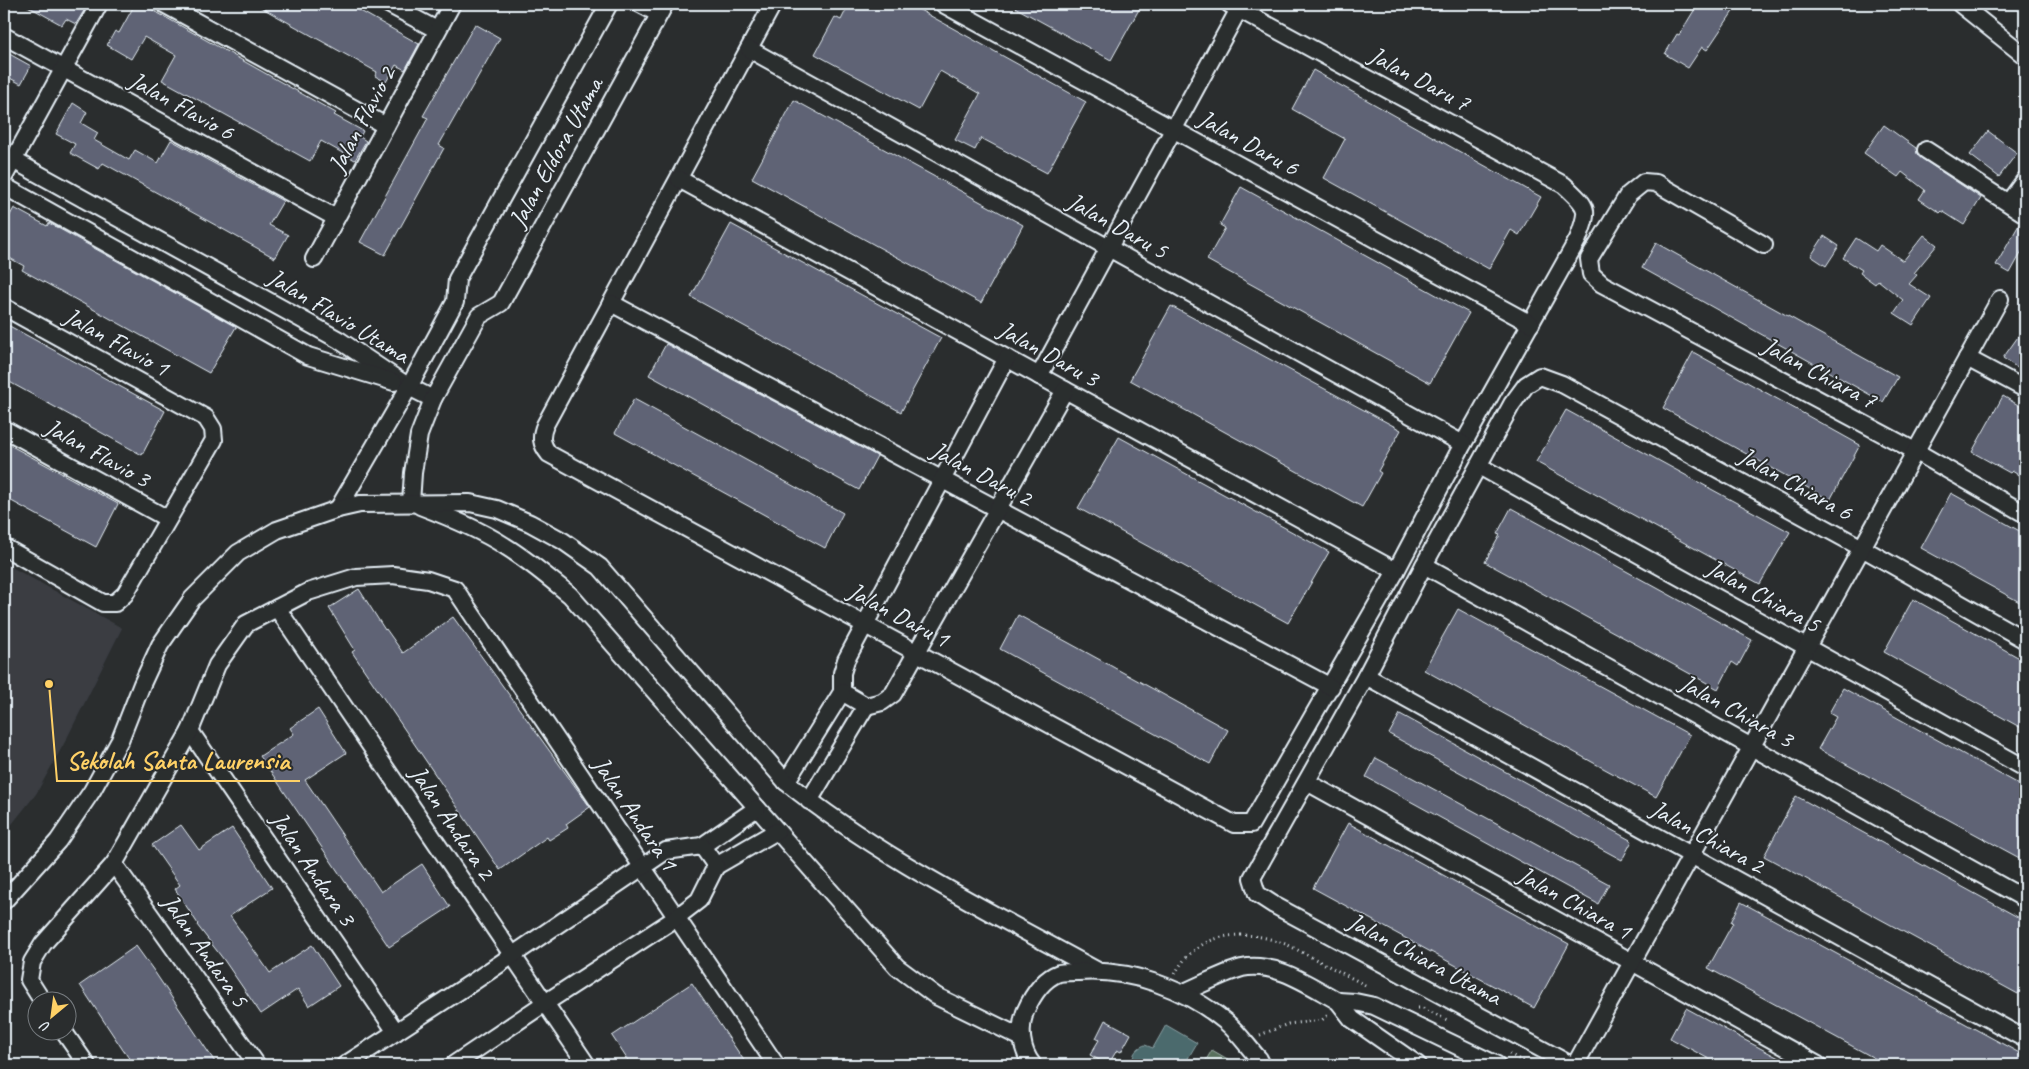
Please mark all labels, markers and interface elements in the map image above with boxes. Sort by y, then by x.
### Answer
street label: Jalan Daru 7 [1363,38,1477,120]
street label: Jalan Flavio 2 [320,60,404,179]
street label: Jalan Flavio 6 [122,63,240,148]
street label: Jalan Eldora Utama [501,69,612,234]
street label: Jalan Daru 6 [1192,102,1305,184]
street label: Jalan Daru 5 [1061,185,1175,267]
street label: Jalan Flavio Utama [261,261,417,372]
street label: Jalan Flavio 1 [57,299,176,385]
street label: Jalan Daru 3 [992,313,1106,395]
street label: Jalan Chiara 7 [1756,329,1884,417]
street label: Jalan Flavio 3 [38,410,157,496]
street label: Jalan Daru 2 [925,433,1039,515]
street label: Jalan Chiara 6 [1732,439,1859,529]
street label: Jalan Chiara 5 [1700,551,1828,641]
street label: Jalan Daru 1 [842,574,956,656]
street label: Jalan Chiara 3 [1673,666,1801,756]
callout: Sekolah Santa Laurensia [57,740,300,781]
text: Sekolah Santa Laurensia [66,744,292,777]
street label: Jalan Andara 1 [585,749,686,878]
street label: Jalan Andara 2 [402,758,503,887]
street label: Jalan Chiara 2 [1644,792,1772,882]
street label: Jalan Andara 3 [263,804,364,933]
street label: Jalan Chiara 1 [1511,858,1639,948]
street label: Jalan Andara 5 [154,887,257,1015]
street label: Jalan Chiara Utama [1341,905,1509,1014]
north arrow [28,992,78,1042]
text: U [36,1016,53,1036]

